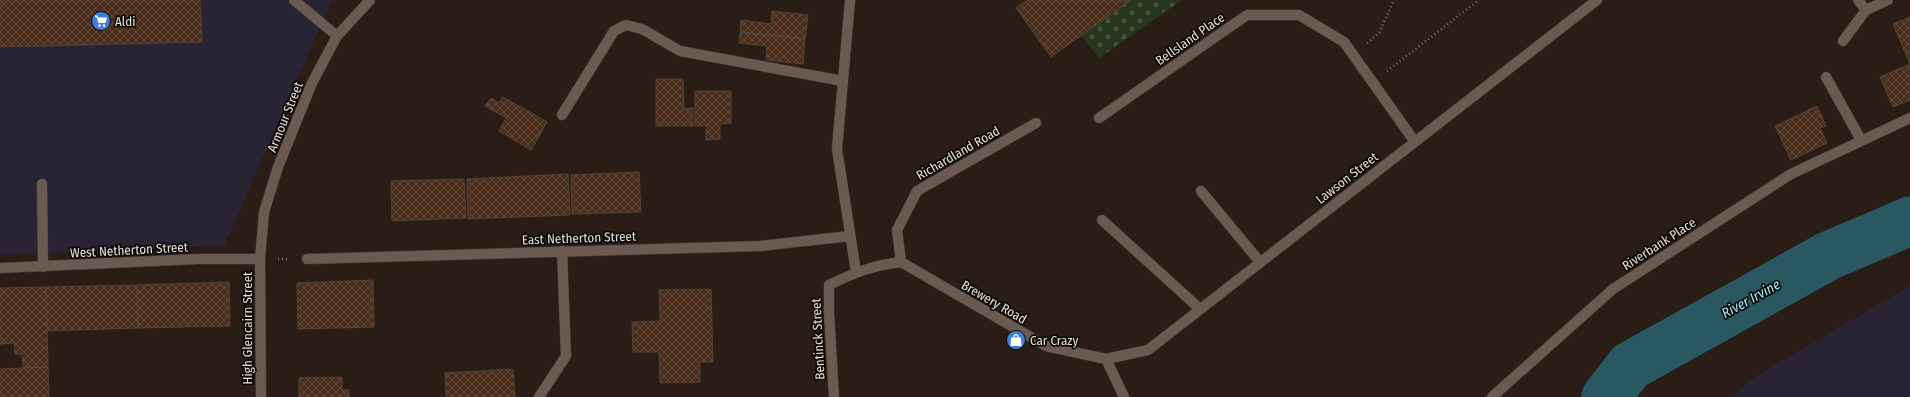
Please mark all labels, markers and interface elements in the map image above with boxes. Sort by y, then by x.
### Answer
supermarket icon: Aldi [90,10,112,32]
street label: Bellsland Place [1153,10,1227,68]
place label: Aldi [115,14,135,29]
street label: Armour Street [264,79,306,154]
street label: Richardland Road [914,123,1002,183]
street label: Lawson Street [1313,149,1382,207]
street label: Riverbank Place [1620,215,1698,273]
street label: East Netherton Street [522,228,637,247]
street label: West Netherton Street [70,239,189,261]
street label: High Glencairn Street [240,271,255,384]
water label: River Irvine [1719,276,1784,322]
street label: Brewery Road [959,277,1029,327]
street label: Bentinck Street [808,297,828,380]
shop icon: Car Crazy [1005,329,1027,351]
place label: Car Crazy [1030,333,1078,348]

